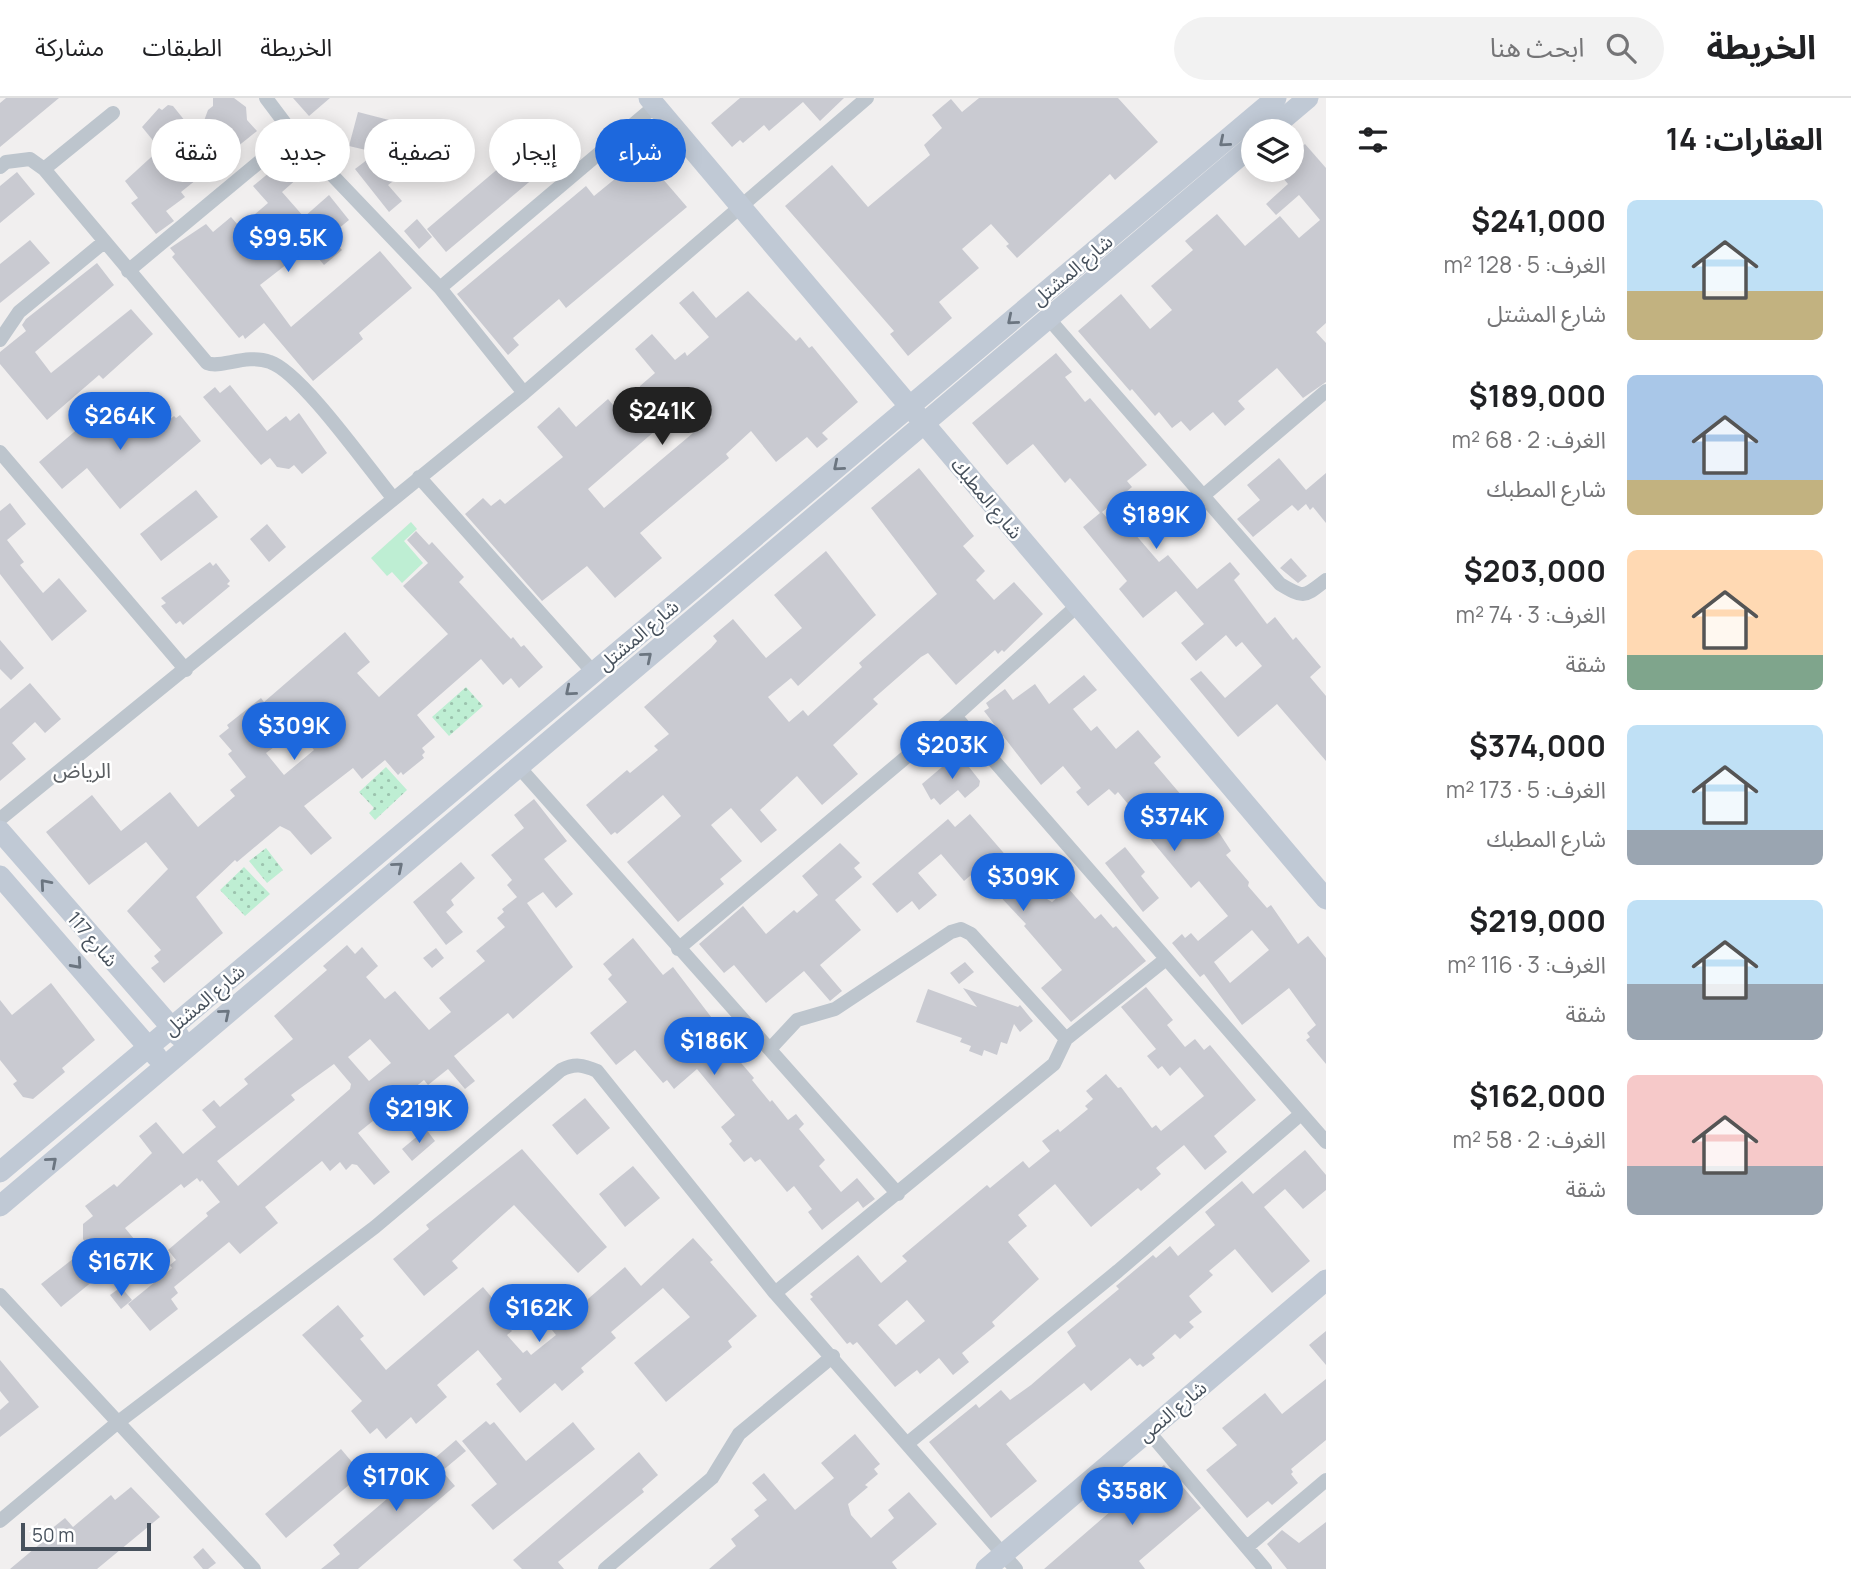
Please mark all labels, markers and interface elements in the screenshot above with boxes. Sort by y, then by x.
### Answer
search box [1174,17,1664,80]
text: الخريطة [1706,24,1816,69]
text: ابحث هنا [1490,29,1584,65]
icon: search [1602,29,1640,67]
text: مشاركة [35,30,104,63]
text: الطبقات [142,30,222,63]
text: الخريطة [260,30,332,63]
text: العقارات: 14 [1666,118,1823,159]
chip: شقة [151,119,241,182]
chip: جديد [255,119,350,182]
chip: تصفية [364,119,475,182]
chip: إيجار [489,119,581,182]
chip: شراء [595,119,686,182]
map controls [1241,119,1304,182]
button: layers [1241,119,1304,182]
icon: filters [1354,121,1392,159]
one-way arrow [1219,134,1232,146]
text: $241,000 [1471,200,1606,241]
pin: $99.5K [231,214,345,274]
text: $99.5K [249,221,327,253]
street label: شارع المشتل [1026,228,1119,312]
icon: home [1683,228,1767,312]
text: الغرف: 5 · 128 m² [1444,248,1606,280]
text: شارع المشتل [1487,297,1606,329]
one-way arrow [1008,312,1021,324]
text: $189,000 [1469,375,1606,416]
pin: $241K [613,388,711,447]
pin: $264K [71,392,169,452]
text: $241K [629,394,695,426]
text: $264K [84,399,156,431]
icon: home [1683,403,1767,487]
text: الغرف: 2 · 68 m² [1452,423,1606,455]
street label: شارع المطبك [945,452,1029,545]
one-way arrow [833,458,846,470]
text: شارع المطبك [1486,472,1606,504]
pin: $189K [1107,491,1205,551]
text: $189K [1122,498,1190,530]
text: $203,000 [1464,550,1606,591]
icon: home [1683,578,1767,662]
street label: شارع المشتل [592,593,685,677]
text: الغرف: 3 · 74 m² [1455,598,1606,630]
text: شقة [1565,647,1606,679]
one-way arrow [639,653,652,665]
one-way arrow [566,683,578,696]
pin: $309K [245,702,343,762]
text: $309K [258,709,330,741]
pin: $203K [903,722,1001,781]
text: $374,000 [1469,725,1606,766]
text: $203K [916,728,988,760]
icon: home [1683,753,1767,837]
district label: الرياض [53,756,111,784]
text: الغرف: 5 · 173 m² [1446,773,1606,805]
pin: $374K [1125,794,1223,853]
text: $374K [1140,800,1208,832]
text: شارع المطبك [1486,822,1606,854]
pin: $309K [974,854,1072,913]
text: $309K [987,860,1059,892]
one-way arrow [390,863,403,875]
one-way arrow [41,879,53,892]
text: $219,000 [1469,900,1606,941]
street label: شارع 117 [61,906,124,973]
icon: home [1683,928,1767,1012]
text: الغرف: 3 · 116 m² [1447,948,1606,980]
one-way arrow [69,956,81,969]
street label: شارع المشتل [158,958,251,1042]
text: شقة [1565,997,1606,1029]
one-way arrow [216,1010,229,1022]
pin: $186K [665,1018,763,1077]
text: $186K [680,1024,748,1056]
text: $162,000 [1469,1075,1606,1116]
pin: $219K [370,1086,468,1145]
text: $219K [385,1092,453,1124]
icon: home [1683,1103,1767,1187]
text: الغرف: 2 · 58 m² [1453,1123,1606,1155]
one-way arrow [44,1158,57,1170]
text: شقة [1565,1172,1606,1204]
pin: $167K [72,1238,170,1298]
text: $167K [88,1245,154,1277]
pin: $162K [490,1284,588,1344]
text: $162K [505,1291,573,1323]
street label: شارع النص [1132,1375,1213,1448]
pin: $170K [347,1454,445,1513]
text: $170K [363,1460,429,1492]
pin: $358K [1083,1468,1181,1527]
text: $358K [1097,1474,1167,1506]
scale bar [21,1520,150,1552]
text: 50 m [32,1522,74,1548]

